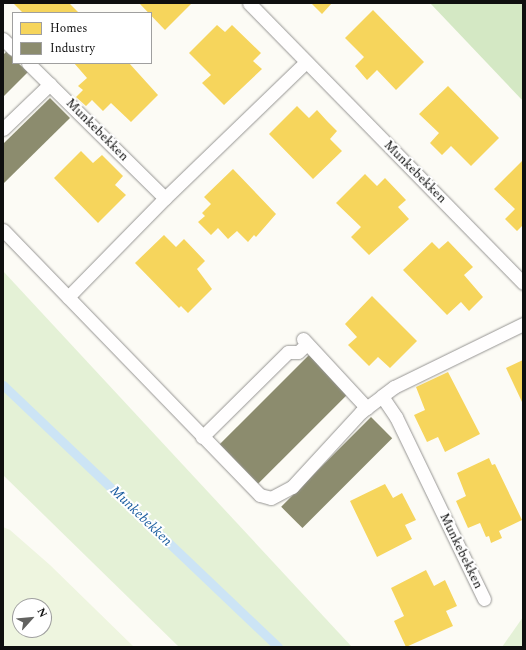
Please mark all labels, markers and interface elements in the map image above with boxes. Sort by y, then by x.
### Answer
legend [12,12,152,64]
text: Homes [50,19,88,38]
text: Industry [50,39,95,58]
street label: Munkebekken [62,95,132,165]
street label: Munkebekken [380,137,450,207]
water label: Munkebekken [106,482,176,550]
street label: Munkebekken [436,511,486,591]
north arrow [12,598,52,638]
text: N [33,605,52,621]

